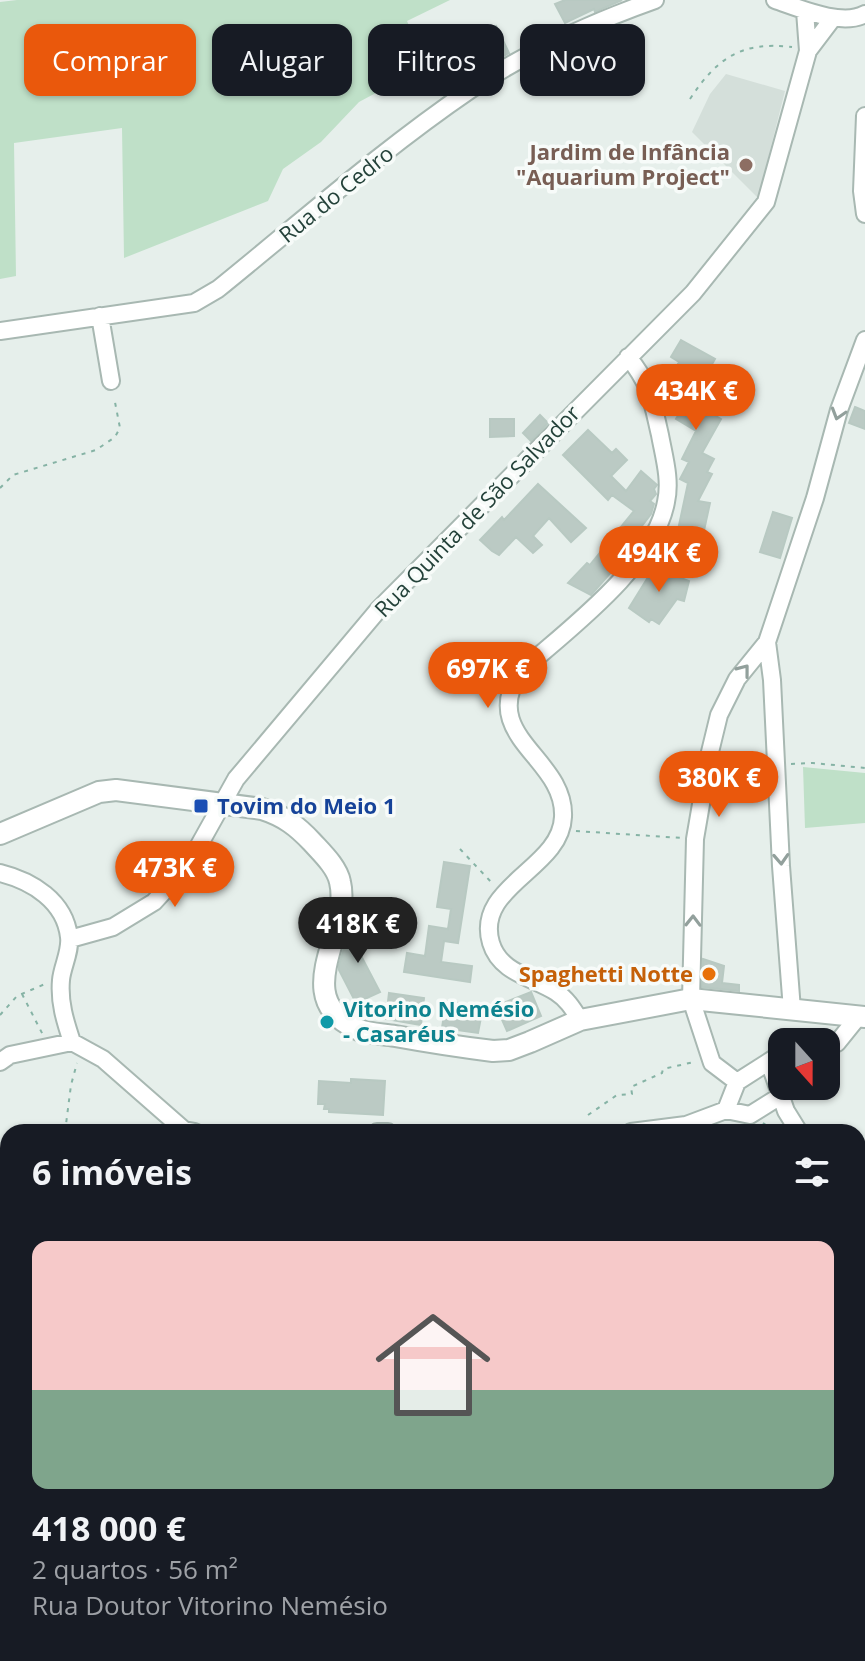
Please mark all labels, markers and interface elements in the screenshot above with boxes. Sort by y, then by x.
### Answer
chip: Comprar [24,24,196,96]
chip: Alugar [212,24,352,96]
chip: Filtros [368,24,504,96]
chip: Novo [520,24,645,96]
place label: Jardim de Infância "Aquarium Project" [516,136,730,191]
street label: Rua do Cedro [272,138,399,249]
marker: Jardim de Infância "Aquarium Project" [737,156,755,174]
pin: 434K € [631,364,761,432]
text: 434K € [654,372,738,408]
street label: Rua Quinta de São Salvador [367,398,586,623]
one-way arrow [831,406,847,420]
pin: 494K € [594,526,724,594]
text: 494K € [617,534,701,570]
pin: 697K € [423,642,553,710]
text: 697K € [446,650,530,686]
one-way arrow [735,664,749,679]
pin: 380K € [654,751,784,819]
text: 380K € [677,759,761,795]
place label: Tovim do Meio 1 [217,790,396,820]
marker: Tovim do Meio 1 [192,797,210,815]
pin: 473K € [110,841,240,909]
text: 473K € [133,849,217,885]
one-way arrow [772,853,789,866]
pin: 418K € [293,897,423,965]
text: 418K € [316,905,400,941]
one-way arrow [684,914,702,927]
place label: Spaghetti Notte [519,958,693,988]
marker: Spaghetti Notte [700,965,718,983]
place label: Vitorino Nemésio - Casaréus [343,993,534,1048]
marker: Vitorino Nemésio - Casaréus [318,1013,336,1031]
north arrow [768,1028,840,1100]
map controls [768,1028,840,1100]
text: 6 imóveis [32,1149,192,1195]
icon: filters [790,1150,834,1194]
icon: home [361,1293,505,1437]
text: 418 000 € [32,1505,186,1551]
text: 2 quartos · 56 m² [32,1551,238,1587]
text: Rua Doutor Vitorino Nemésio [32,1587,388,1623]

